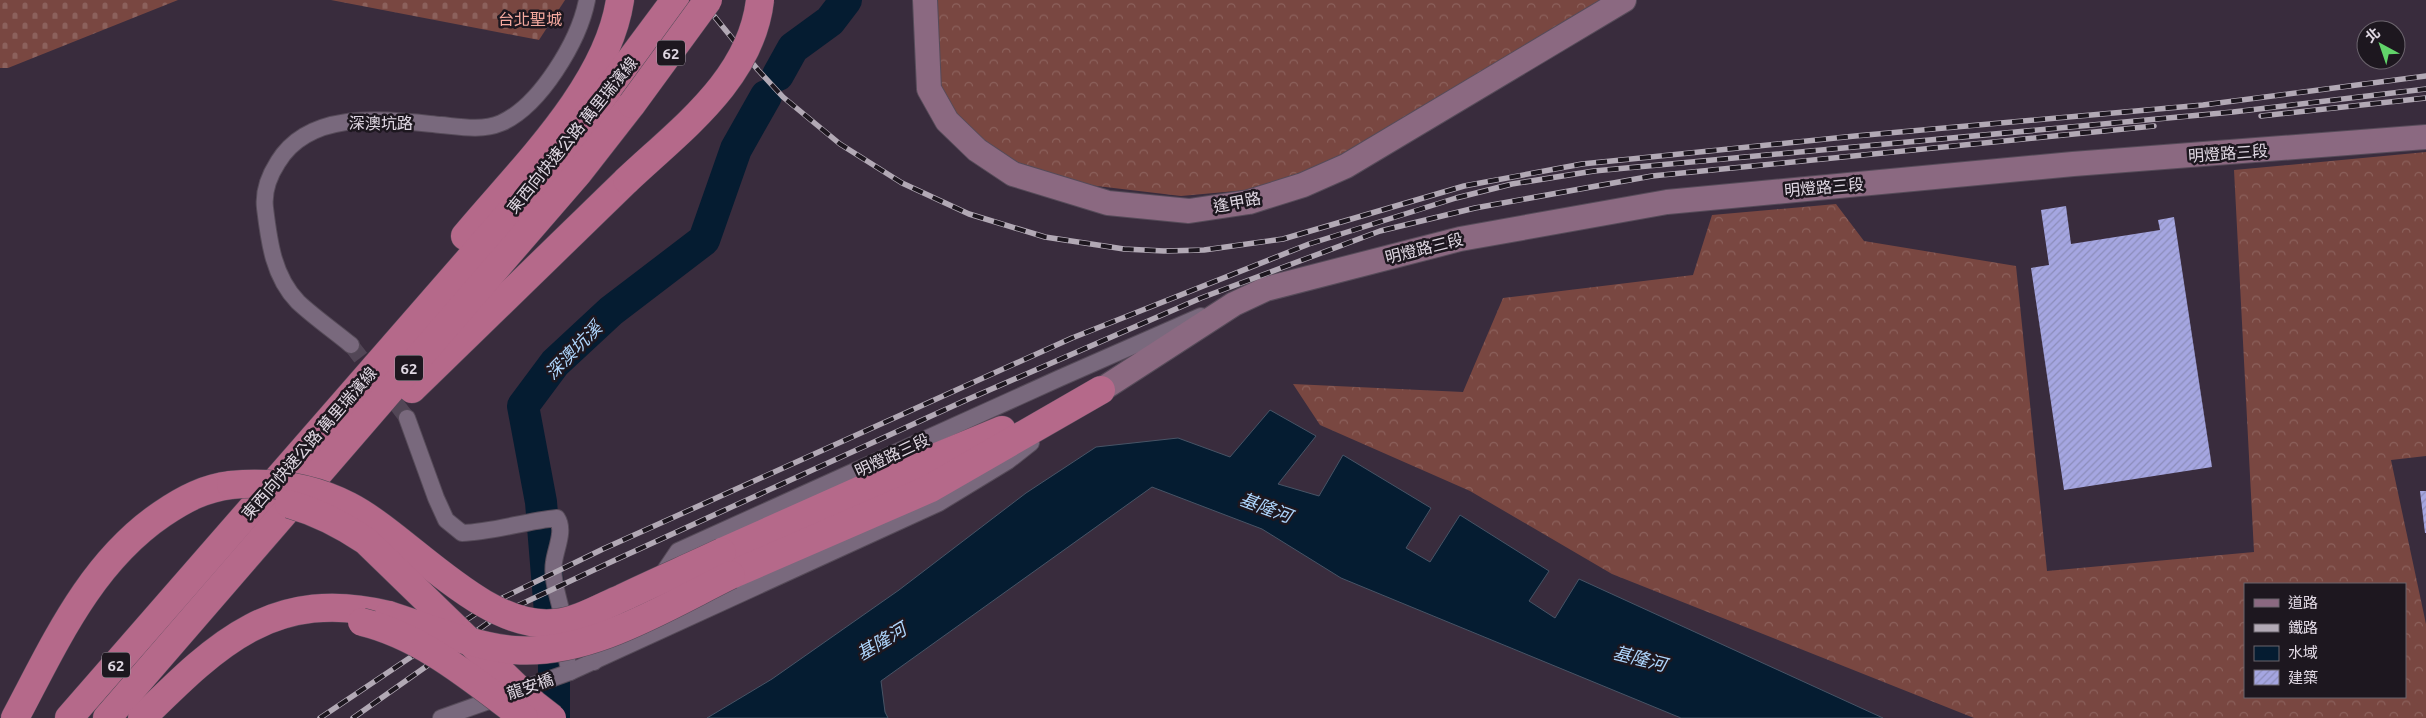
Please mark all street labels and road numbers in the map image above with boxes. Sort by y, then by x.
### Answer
road number: 62 [657,40,685,66]
street label: 東西向快速公路 萬里瑞濱線 [503,53,641,217]
street label: 深澳坑路 [349,114,413,132]
street label: 明燈路三段 [2187,141,2269,165]
street label: 明燈路三段 [1783,175,1865,199]
street label: 逢甲路 [1212,189,1262,215]
street label: 明燈路三段 [1383,230,1465,266]
road number: 62 [395,356,423,380]
street label: 東西向快速公路 萬里瑞濱線 [238,363,380,523]
street label: 明燈路三段 [852,430,932,480]
road number: 62 [102,652,130,678]
street label: 龍安橋 [504,670,556,702]

